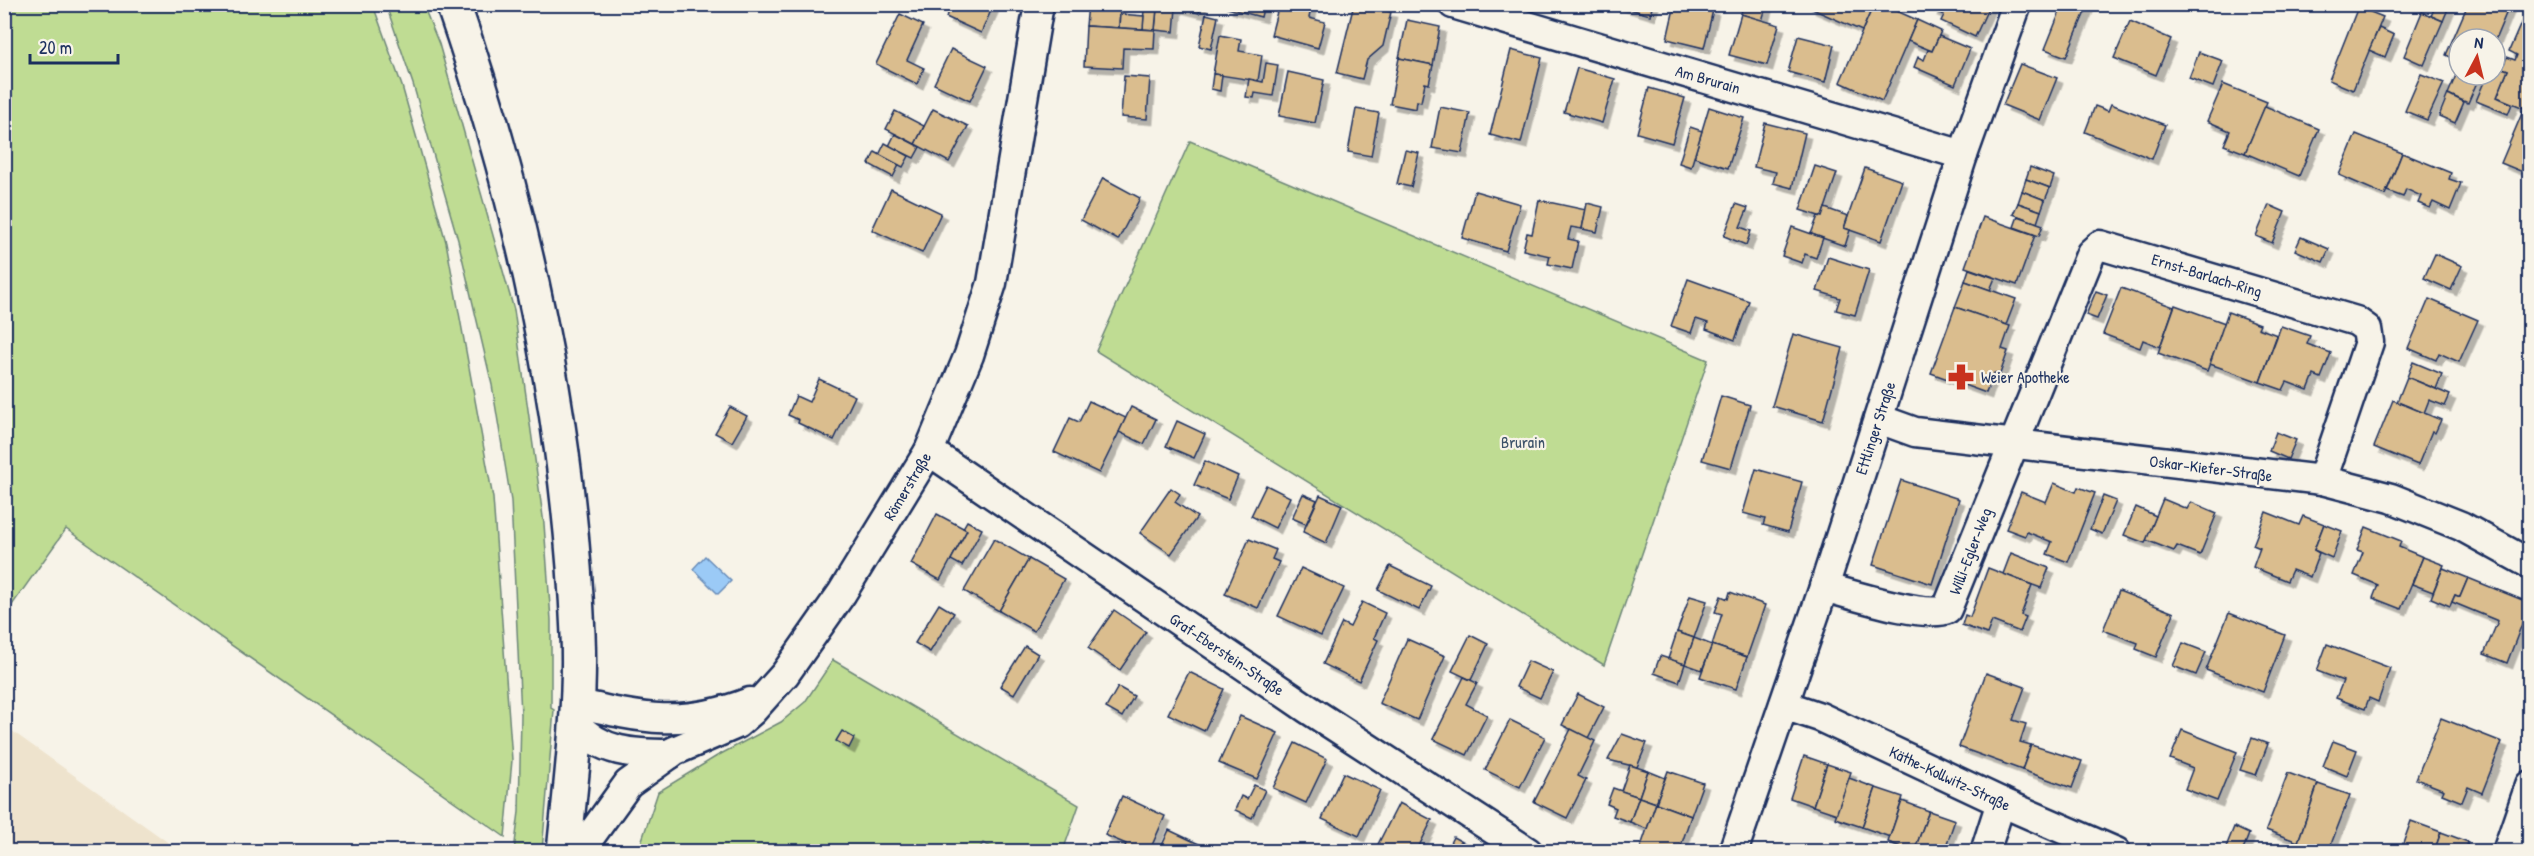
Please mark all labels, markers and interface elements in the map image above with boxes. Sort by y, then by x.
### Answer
scale bar [30,27,118,65]
north arrow [2447,27,2507,87]
text: N [2473,31,2485,54]
text: 20 m [39,35,72,60]
street label: Am Brurain [1673,59,1743,99]
street label: Ernst-Barlach-Ring [2149,248,2265,302]
pharmacy icon: Weier Apotheke [1946,362,1976,392]
place label: Weier Apotheke [1981,366,2070,388]
street label: Ettlinger Straße [1850,378,1901,477]
park label: Brurain [1501,431,1545,453]
street label: Römerstraße [878,447,936,524]
street label: Oskar-Kiefer-Straße [2148,450,2274,487]
street label: Willi-Egler-Weg [1943,504,1997,598]
street label: Graf-Eberstein-Straße [1165,607,1289,701]
street label: Käthe-Kollwitz-Straße [1886,740,2015,816]

